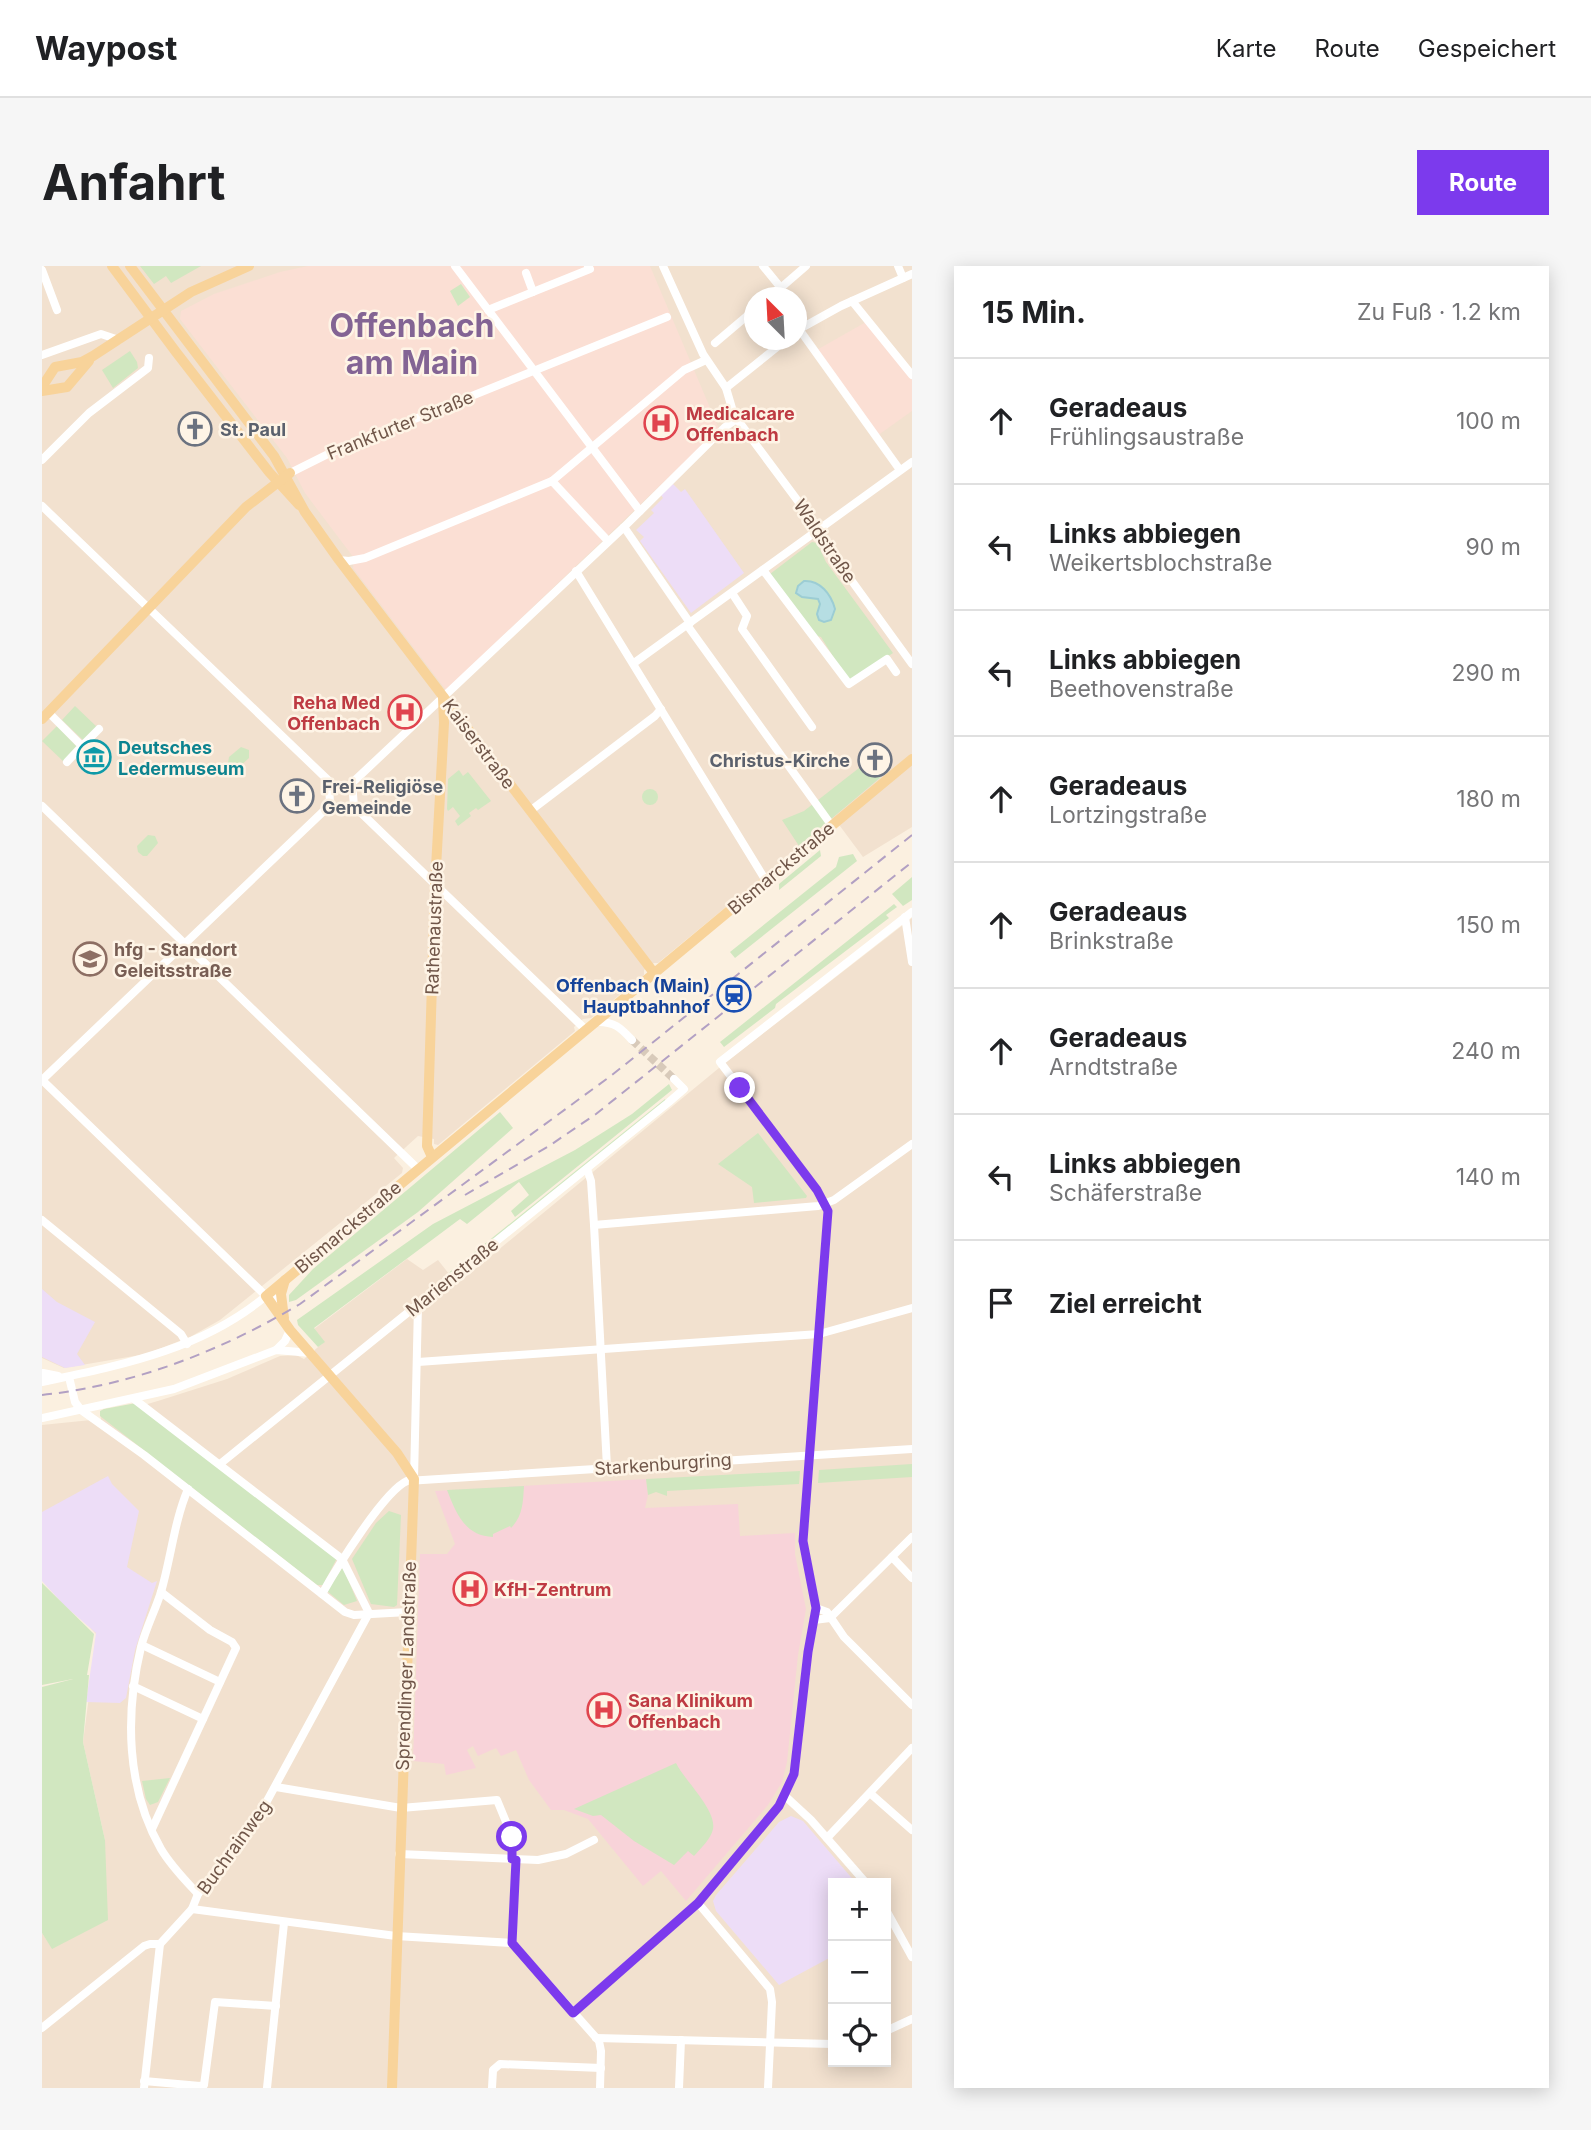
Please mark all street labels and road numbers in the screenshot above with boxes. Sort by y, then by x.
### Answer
street label: Frankfurter Straße [324,386,476,464]
street label: Waldstraße [789,495,861,587]
street label: Kaiserstraße [438,695,520,793]
street label: Bismarckstraße [724,818,838,918]
street label: Rathenaustraße [421,861,447,995]
street label: Bismarckstraße [291,1177,405,1277]
street label: Marienstraße [402,1233,502,1321]
street label: Starkenburgring [594,1449,732,1479]
street label: Sprendlinger Landstraße [392,1561,420,1771]
street label: Buchrainweg [193,1796,275,1898]

